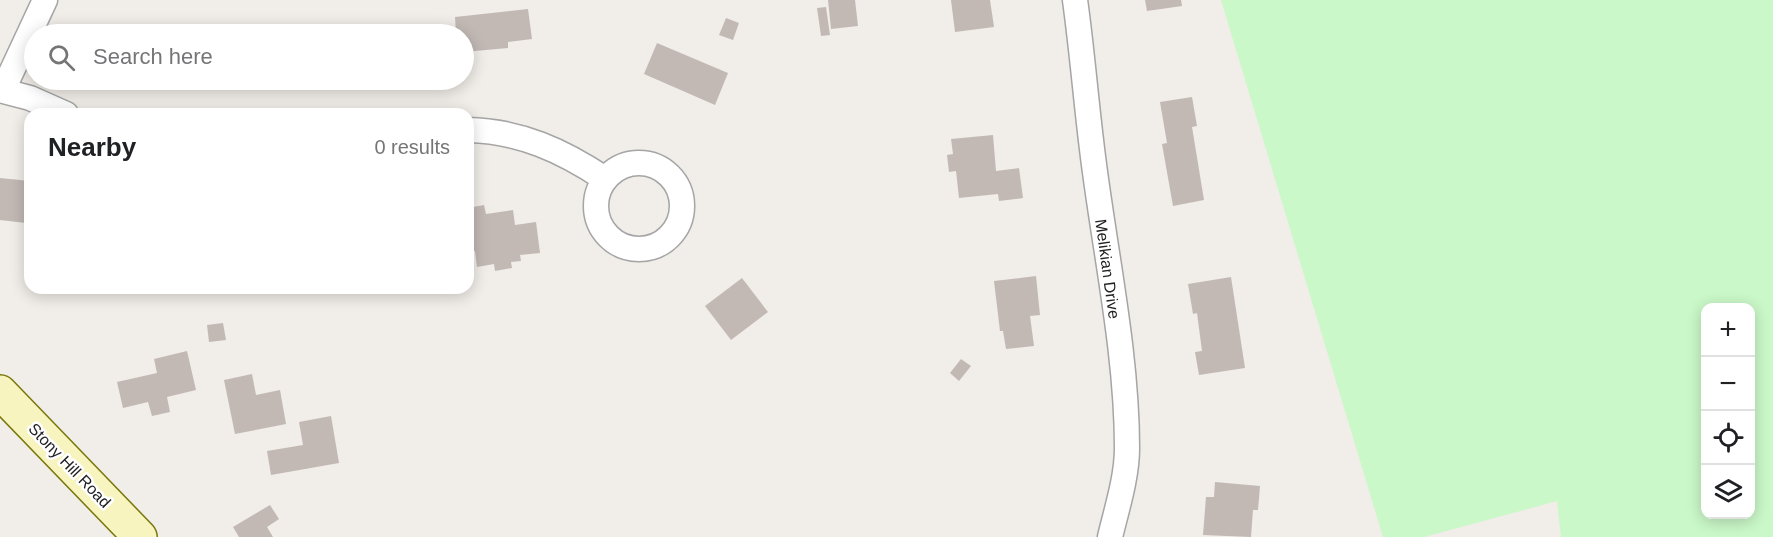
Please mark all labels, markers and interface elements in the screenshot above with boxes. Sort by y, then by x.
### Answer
search box [24,24,474,90]
icon: search [45,41,78,74]
text: Search here [93,44,213,69]
text: Nearby [48,132,136,162]
text: 0 results [374,136,450,158]
street label: Melikian Drive [1092,218,1123,320]
map controls [1701,303,1755,519]
button: + [1701,303,1755,357]
button: − [1701,357,1755,411]
button: locate [1701,411,1755,465]
street label: Stony Hill Road [25,420,114,511]
button: layers [1701,465,1755,519]

